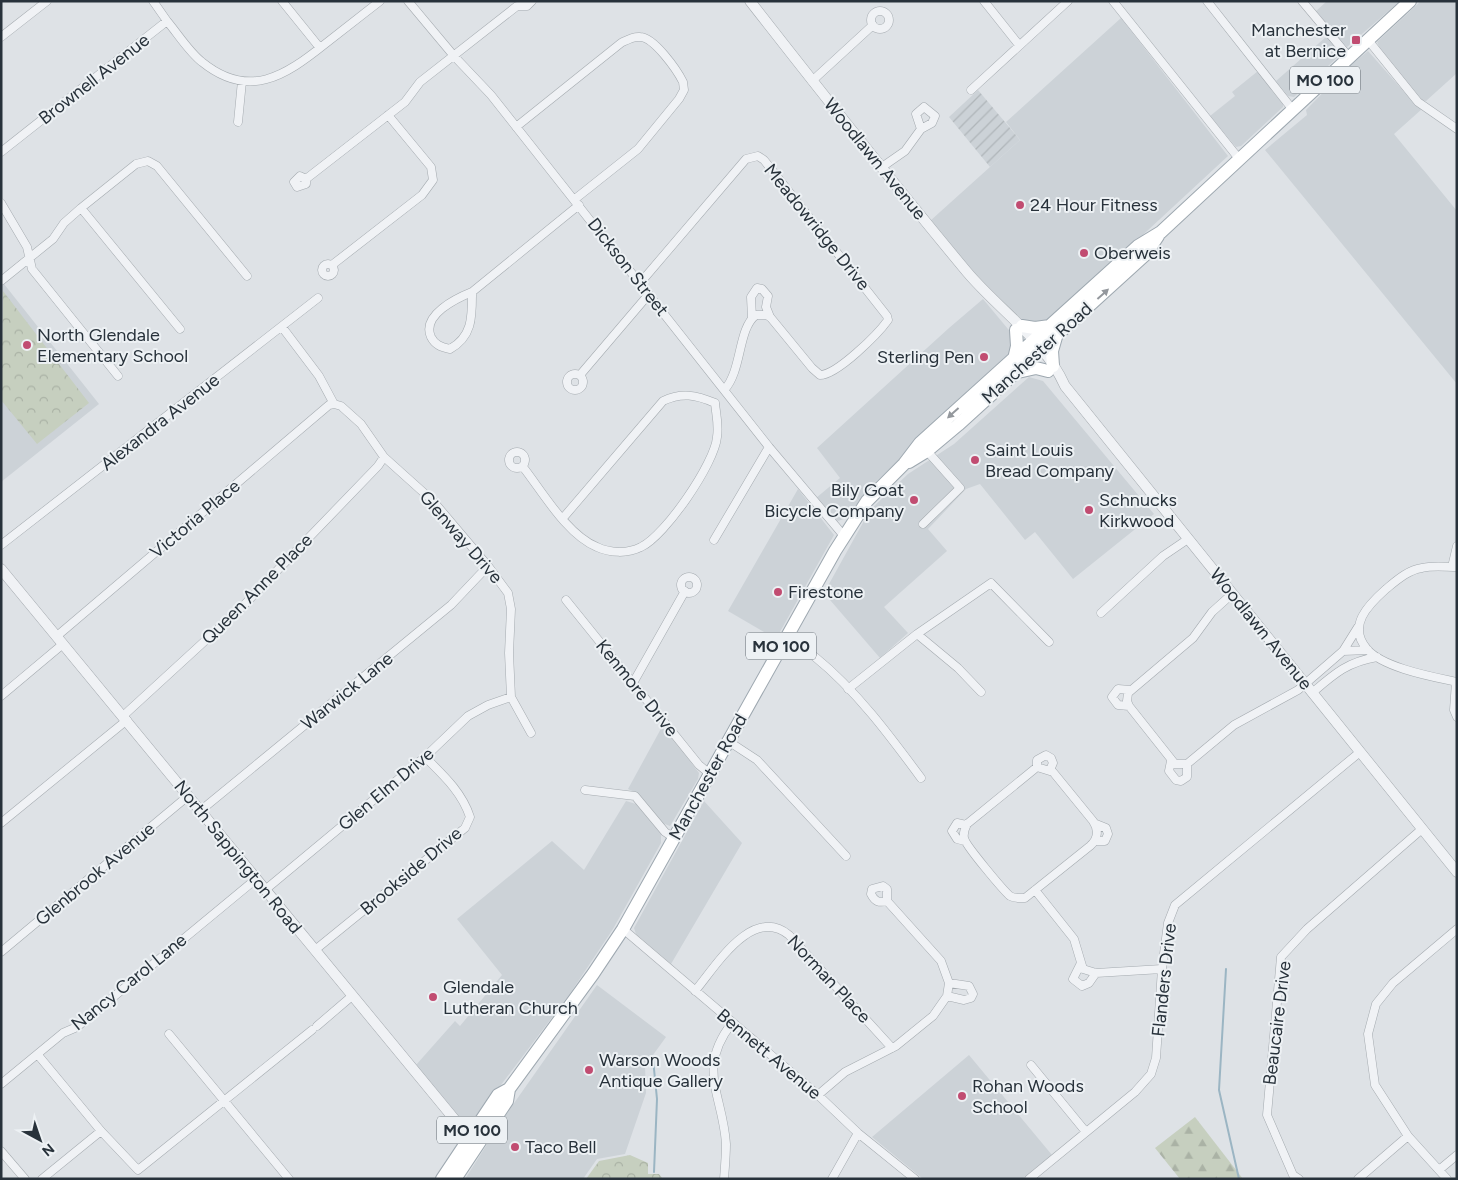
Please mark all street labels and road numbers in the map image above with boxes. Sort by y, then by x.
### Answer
street label: Brownell Avenue [34,29,154,129]
road number: MO 100 [1290,66,1360,94]
street label: Woodlawn Avenue [819,94,931,225]
street label: Meadowridge Drive [759,159,875,295]
street label: Dickson Street [583,213,673,321]
street label: Manchester Road [977,298,1097,408]
street label: Alexandra Avenue [96,369,224,475]
street label: Victoria Place [146,475,245,563]
street label: Glenway Drive [415,486,507,588]
street label: Queen Anne Place [197,529,317,649]
street label: Woodlawn Avenue [1205,564,1317,695]
road number: MO 100 [746,632,816,659]
street label: Kenmore Drive [591,635,683,741]
street label: Warwick Lane [297,647,397,735]
street label: Manchester Road [664,710,752,844]
street label: Glen Elm Drive [334,743,438,835]
street label: North Sappington Road [169,776,307,938]
street label: Glenbrook Avenue [31,818,159,930]
street label: Brookside Drive [356,822,466,920]
street label: Flanders Drive [1147,922,1181,1038]
street label: Nancy Carol Lane [67,929,191,1035]
street label: Norman Place [783,930,876,1028]
street label: Beaucaire Drive [1258,959,1296,1086]
street label: Bennett Avenue [712,1004,826,1104]
road number: MO 100 [437,1116,507,1144]

